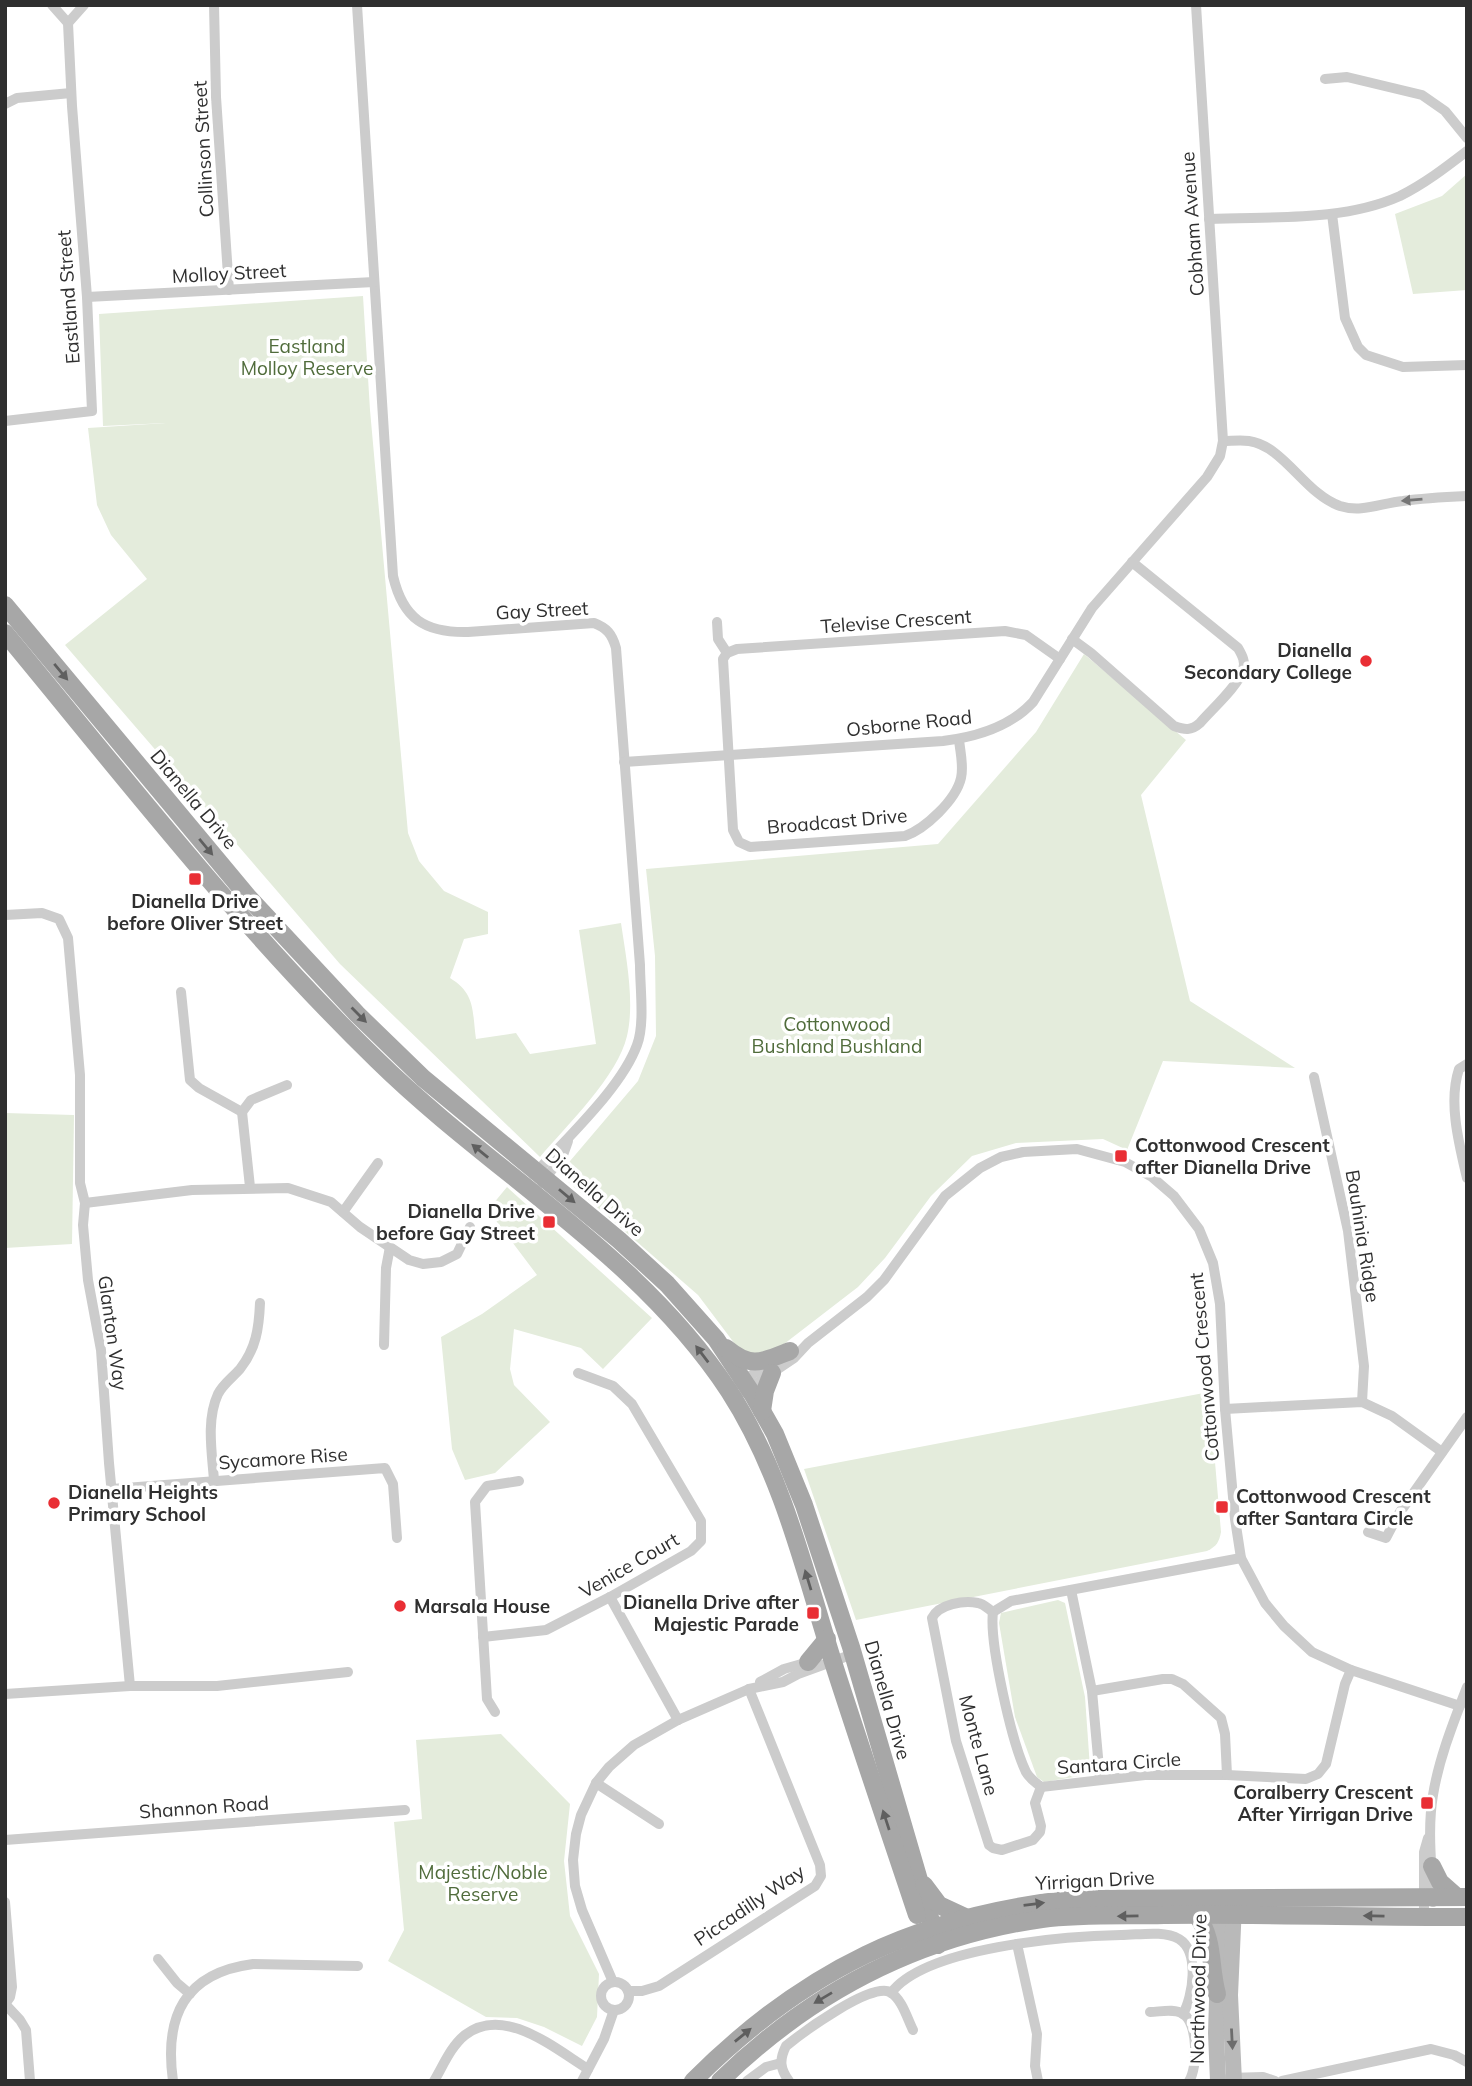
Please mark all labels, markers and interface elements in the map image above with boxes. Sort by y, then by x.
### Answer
street label: Collinson Street [187,80,219,218]
street label: Cobham Avenue [1175,151,1209,297]
street label: Eastland Street [51,229,85,365]
street label: Molloy Street [171,258,287,288]
park label: Eastland Molloy Reserve [241,334,373,380]
one-way arrow [1401,495,1423,506]
street label: Gay Street [495,596,589,624]
street label: Televise Crescent [820,604,973,638]
place label: Dianella Secondary College [1184,638,1352,684]
marker: Dianella Secondary College [1358,653,1374,669]
one-way arrow [53,663,68,680]
street label: Osborne Road [845,704,973,742]
street label: Dianella Drive [145,744,243,854]
street label: Broadcast Drive [766,803,908,839]
one-way arrow [198,838,213,855]
marker: Dianella Drive before Oliver Street [187,871,203,887]
place label: Dianella Drive before Oliver Street [107,889,283,935]
one-way arrow [350,1007,367,1024]
park label: Cottonwood Bushland Bushland [752,1012,922,1058]
place label: Cottonwood Crescent after Dianella Drive [1135,1133,1330,1179]
street label: Dianella Drive [541,1143,649,1241]
one-way arrow [472,1144,489,1159]
marker: Cottonwood Crescent after Dianella Drive [1113,1148,1129,1164]
street label: Bauhinia Ridge [1341,1168,1385,1304]
one-way arrow [559,1188,576,1203]
place label: Dianella Drive before Gay Street [376,1199,535,1245]
marker: Dianella Drive before Gay Street [541,1214,557,1230]
street label: Cottonwood Crescent [1184,1271,1224,1462]
street label: Glanton Way [93,1274,133,1392]
one-way arrow [695,1344,709,1363]
street label: Sycamore Rise [218,1442,348,1474]
place label: Dianella Heights Primary School [68,1480,218,1526]
place label: Cottonwood Crescent after Santara Circle [1236,1484,1431,1530]
marker: Dianella Heights Primary School [46,1495,62,1511]
marker: Cottonwood Crescent after Santara Circle [1214,1499,1230,1515]
street label: Venice Court [575,1527,683,1603]
one-way arrow [803,1569,813,1590]
place label: Dianella Drive after Majestic Parade [623,1590,800,1636]
place label: Marsala House [414,1594,550,1618]
marker: Marsala House [392,1598,408,1614]
marker: Dianella Drive after Majestic Parade [805,1605,821,1621]
street label: Dianella Drive [860,1638,916,1762]
street label: Monte Lane [954,1692,1004,1798]
street label: Santara Circle [1056,1747,1182,1779]
place label: Coralberry Crescent After Yirrigan Drive [1233,1780,1413,1826]
street label: Shannon Road [138,1790,270,1824]
marker: Coralberry Crescent After Yirrigan Drive [1419,1795,1435,1811]
one-way arrow [880,1809,891,1830]
street label: Piccadilly Way [689,1859,809,1951]
park label: Majestic/Noble Reserve [418,1860,548,1906]
street label: Yirrigan Drive [1034,1865,1155,1895]
one-way arrow [1023,1898,1045,1909]
one-way arrow [1117,1910,1139,1922]
one-way arrow [1363,1910,1385,1922]
street label: Northwood Drive [1185,1914,1211,2064]
one-way arrow [814,1992,833,2004]
one-way arrow [734,2028,752,2043]
one-way arrow [1227,2028,1238,2050]

